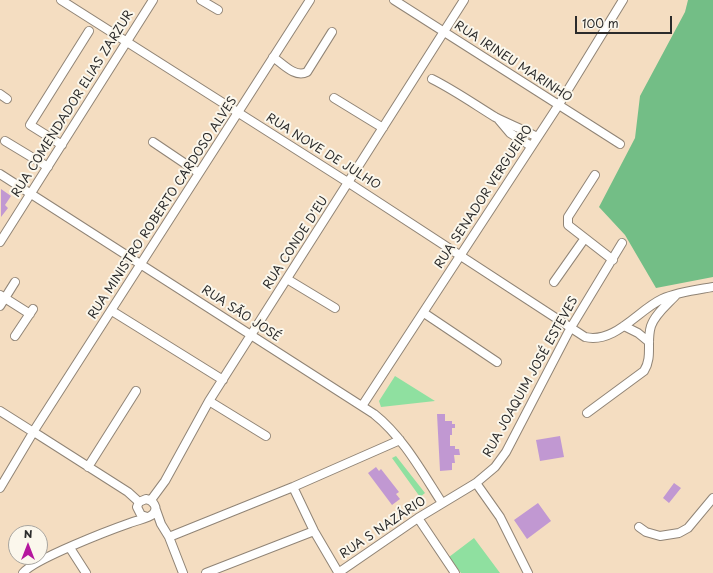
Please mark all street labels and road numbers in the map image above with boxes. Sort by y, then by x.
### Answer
street label: RUA COMENDADOR ELIAS ZARZUR [9,8,137,200]
street label: RUA IRINEU MARINHO [451,19,575,105]
street label: RUA MINISTRO ROBERTO CARDOSO ALVES [86,94,240,322]
street label: RUA NOVE DE JULHO [263,111,383,193]
street label: RUA SENADOR VERGUEIRO [432,123,536,271]
street label: RUA CONDE D'EU [261,194,331,292]
street label: RUA SÃO JOSÉ [199,283,283,345]
street label: RUA JOAQUIM JOSÉ ESTEVES [481,294,581,460]
street label: RUA S NAZÁRIO [337,494,429,562]

